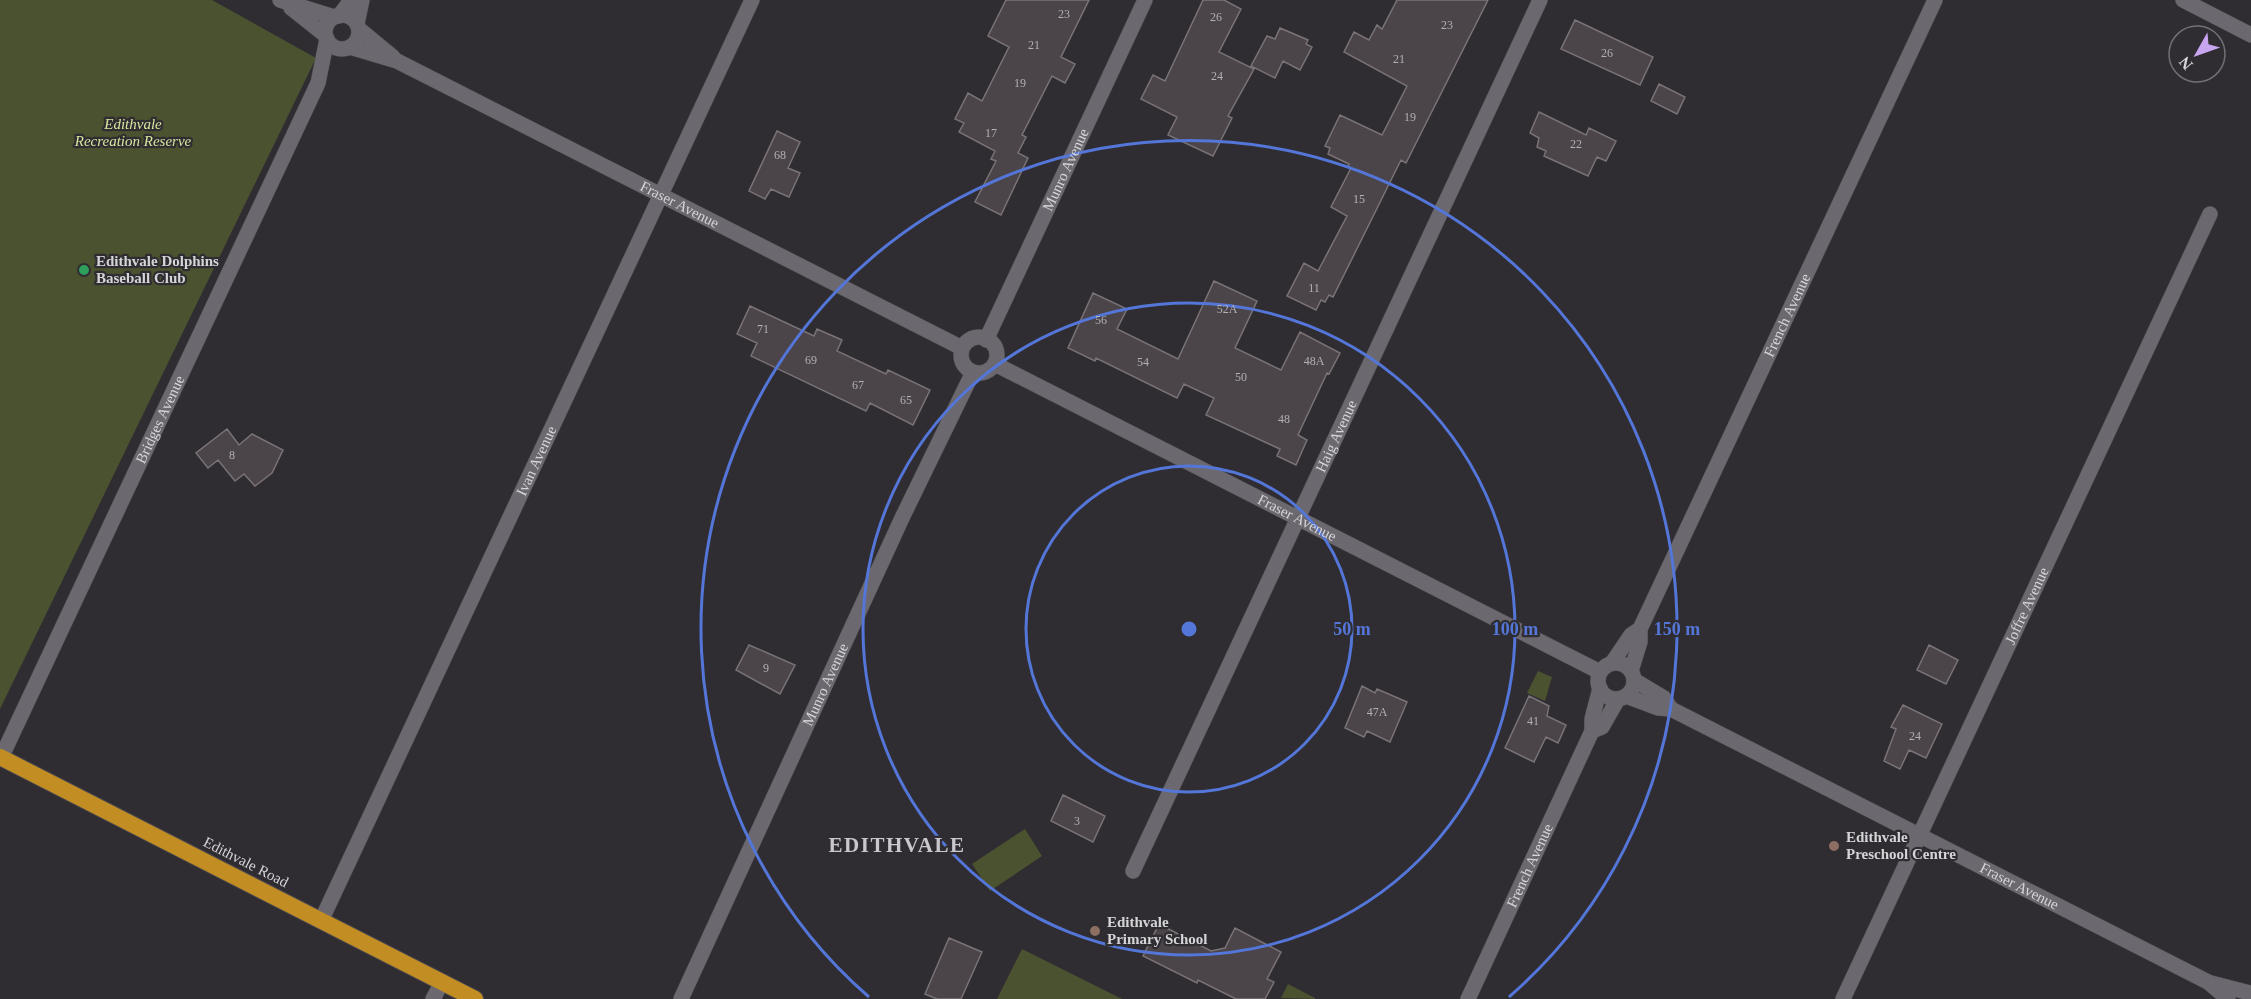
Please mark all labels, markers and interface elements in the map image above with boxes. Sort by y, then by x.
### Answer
house number: 23 [1058,7,1070,21]
house number: 26 [1210,10,1222,24]
house number: 23 [1441,18,1453,32]
north arrow [2167,24,2227,84]
house number: 21 [1028,38,1040,52]
house number: 26 [1601,46,1613,60]
house number: 21 [1393,52,1405,66]
text: N [2175,53,2196,73]
house number: 24 [1211,69,1223,83]
house number: 19 [1014,76,1026,90]
house number: 19 [1404,110,1416,124]
park label: Edithvale Recreation Reserve [74,116,192,149]
house number: 17 [985,126,997,140]
street label: Munro Avenue [1039,126,1092,214]
house number: 22 [1570,137,1582,151]
house number: 68 [774,148,786,162]
street label: Fraser Avenue [638,178,722,231]
house number: 15 [1353,192,1365,206]
place label: Edithvale Dolphins Baseball Club [96,253,219,286]
marker: Edithvale Dolphins Baseball Club [77,263,91,277]
street label: French Avenue [1761,271,1814,359]
house number: 11 [1308,281,1320,295]
house number: 52A [1217,302,1238,316]
house number: 56 [1095,313,1107,327]
house number: 71 [757,322,769,336]
house number: 69 [805,353,817,367]
house number: 48A [1304,354,1325,368]
house number: 54 [1137,355,1149,369]
house number: 50 [1235,370,1247,384]
street label: Bridges Avenue [133,373,188,466]
house number: 67 [852,378,864,392]
house number: 65 [900,393,912,407]
street label: Haig Avenue [1313,397,1360,475]
house number: 48 [1278,412,1290,426]
street label: Ivan Avenue [513,423,560,498]
house number: 8 [229,448,235,462]
street label: Fraser Avenue [1255,491,1339,545]
street label: Joffre Avenue [2002,564,2052,647]
centre of rings [1179,619,1199,639]
text: 50 m [1333,619,1371,639]
text: 100 m [1492,619,1538,639]
text: 150 m [1654,619,1700,639]
street label: Munro Avenue [800,640,852,729]
house number: 9 [763,661,769,675]
house number: 47A [1367,705,1388,719]
house number: 41 [1527,714,1539,728]
house number: 24 [1909,729,1921,743]
house number: 3 [1074,814,1080,828]
street label: French Avenue [1504,821,1556,910]
place label: Edithvale Preschool Centre [1846,829,1956,862]
district label: EDITHVALE [829,833,965,857]
street label: Edithvale Road [201,834,291,890]
marker: Edithvale Preschool Centre [1827,839,1841,853]
street label: Fraser Avenue [1977,859,2062,913]
place label: Edithvale Primary School [1107,914,1207,947]
marker: Edithvale Primary School [1088,924,1102,938]

